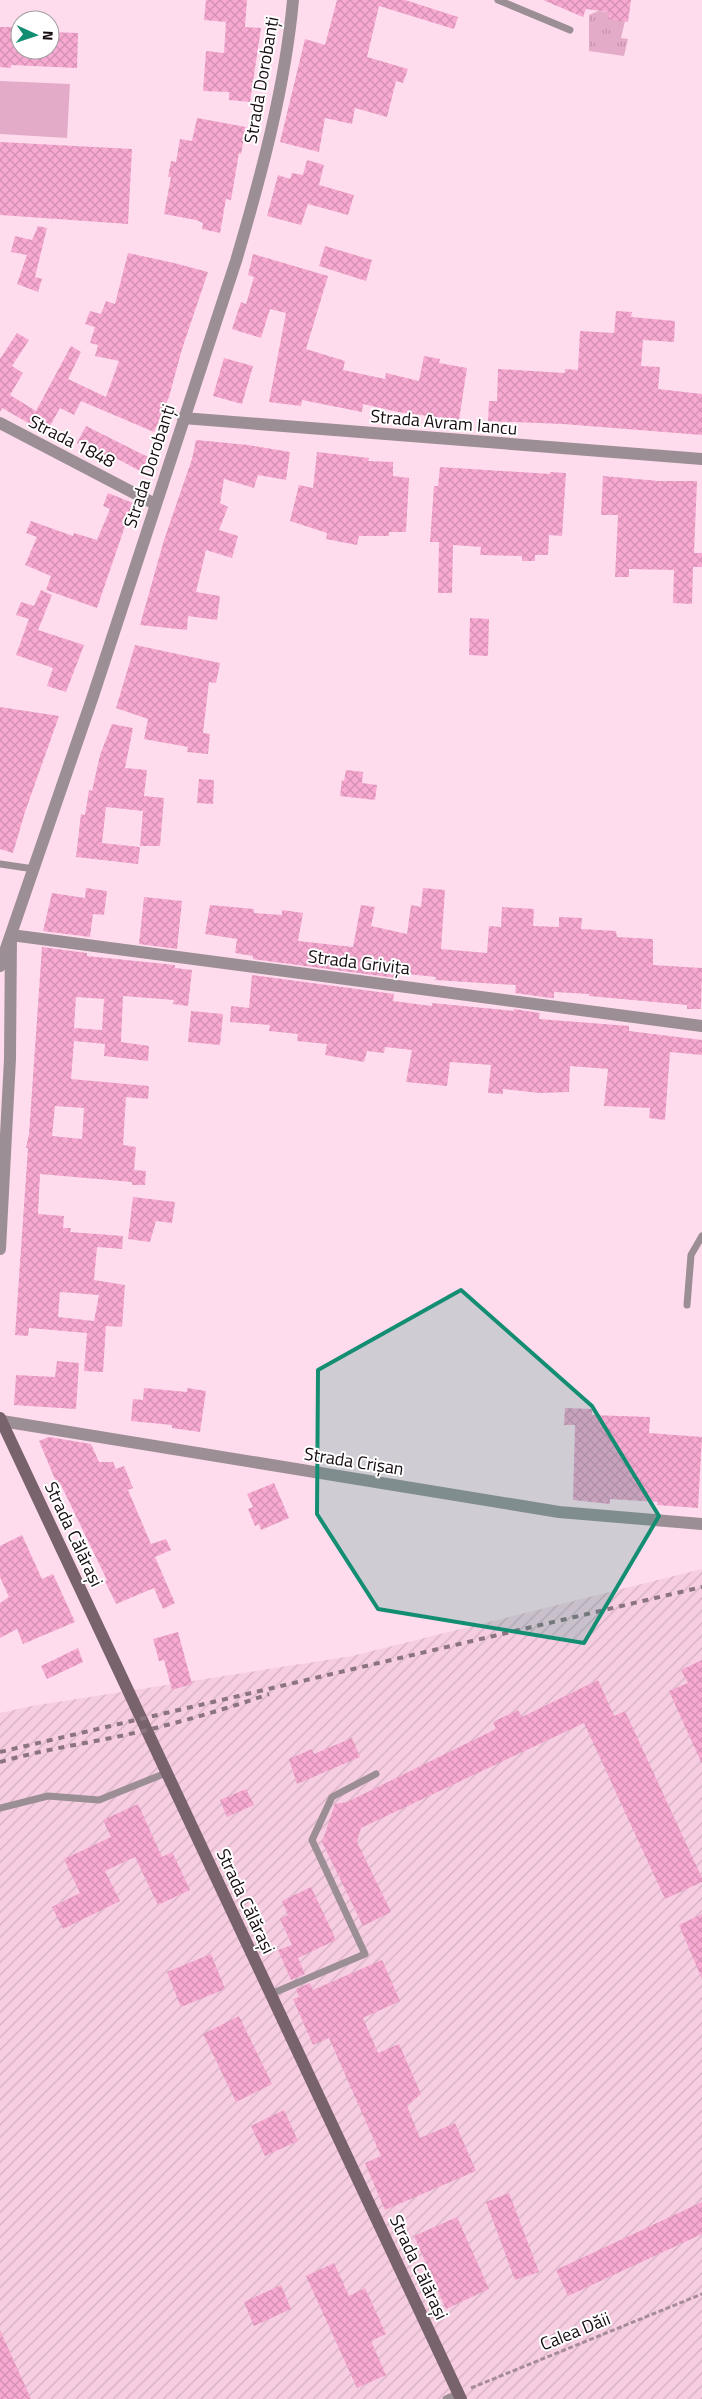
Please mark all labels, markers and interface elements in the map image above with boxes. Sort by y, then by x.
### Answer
north arrow [10,10,60,60]
street label: Strada Dorobanți [237,14,285,146]
text: N [38,30,59,41]
street label: Strada Dorobanți [116,401,182,531]
street label: Strada Avram Iancu [369,402,519,442]
street label: Strada 1848 [24,408,120,474]
street label: Strada Grivița [306,942,412,982]
street label: Strada Crișan [302,1440,406,1482]
street label: Strada Călărași [38,1477,110,1591]
street label: Strada Călărași [210,1844,282,1958]
street label: Strada Călărași [383,2210,455,2324]
street label: Calea Dăii [536,2305,614,2357]

